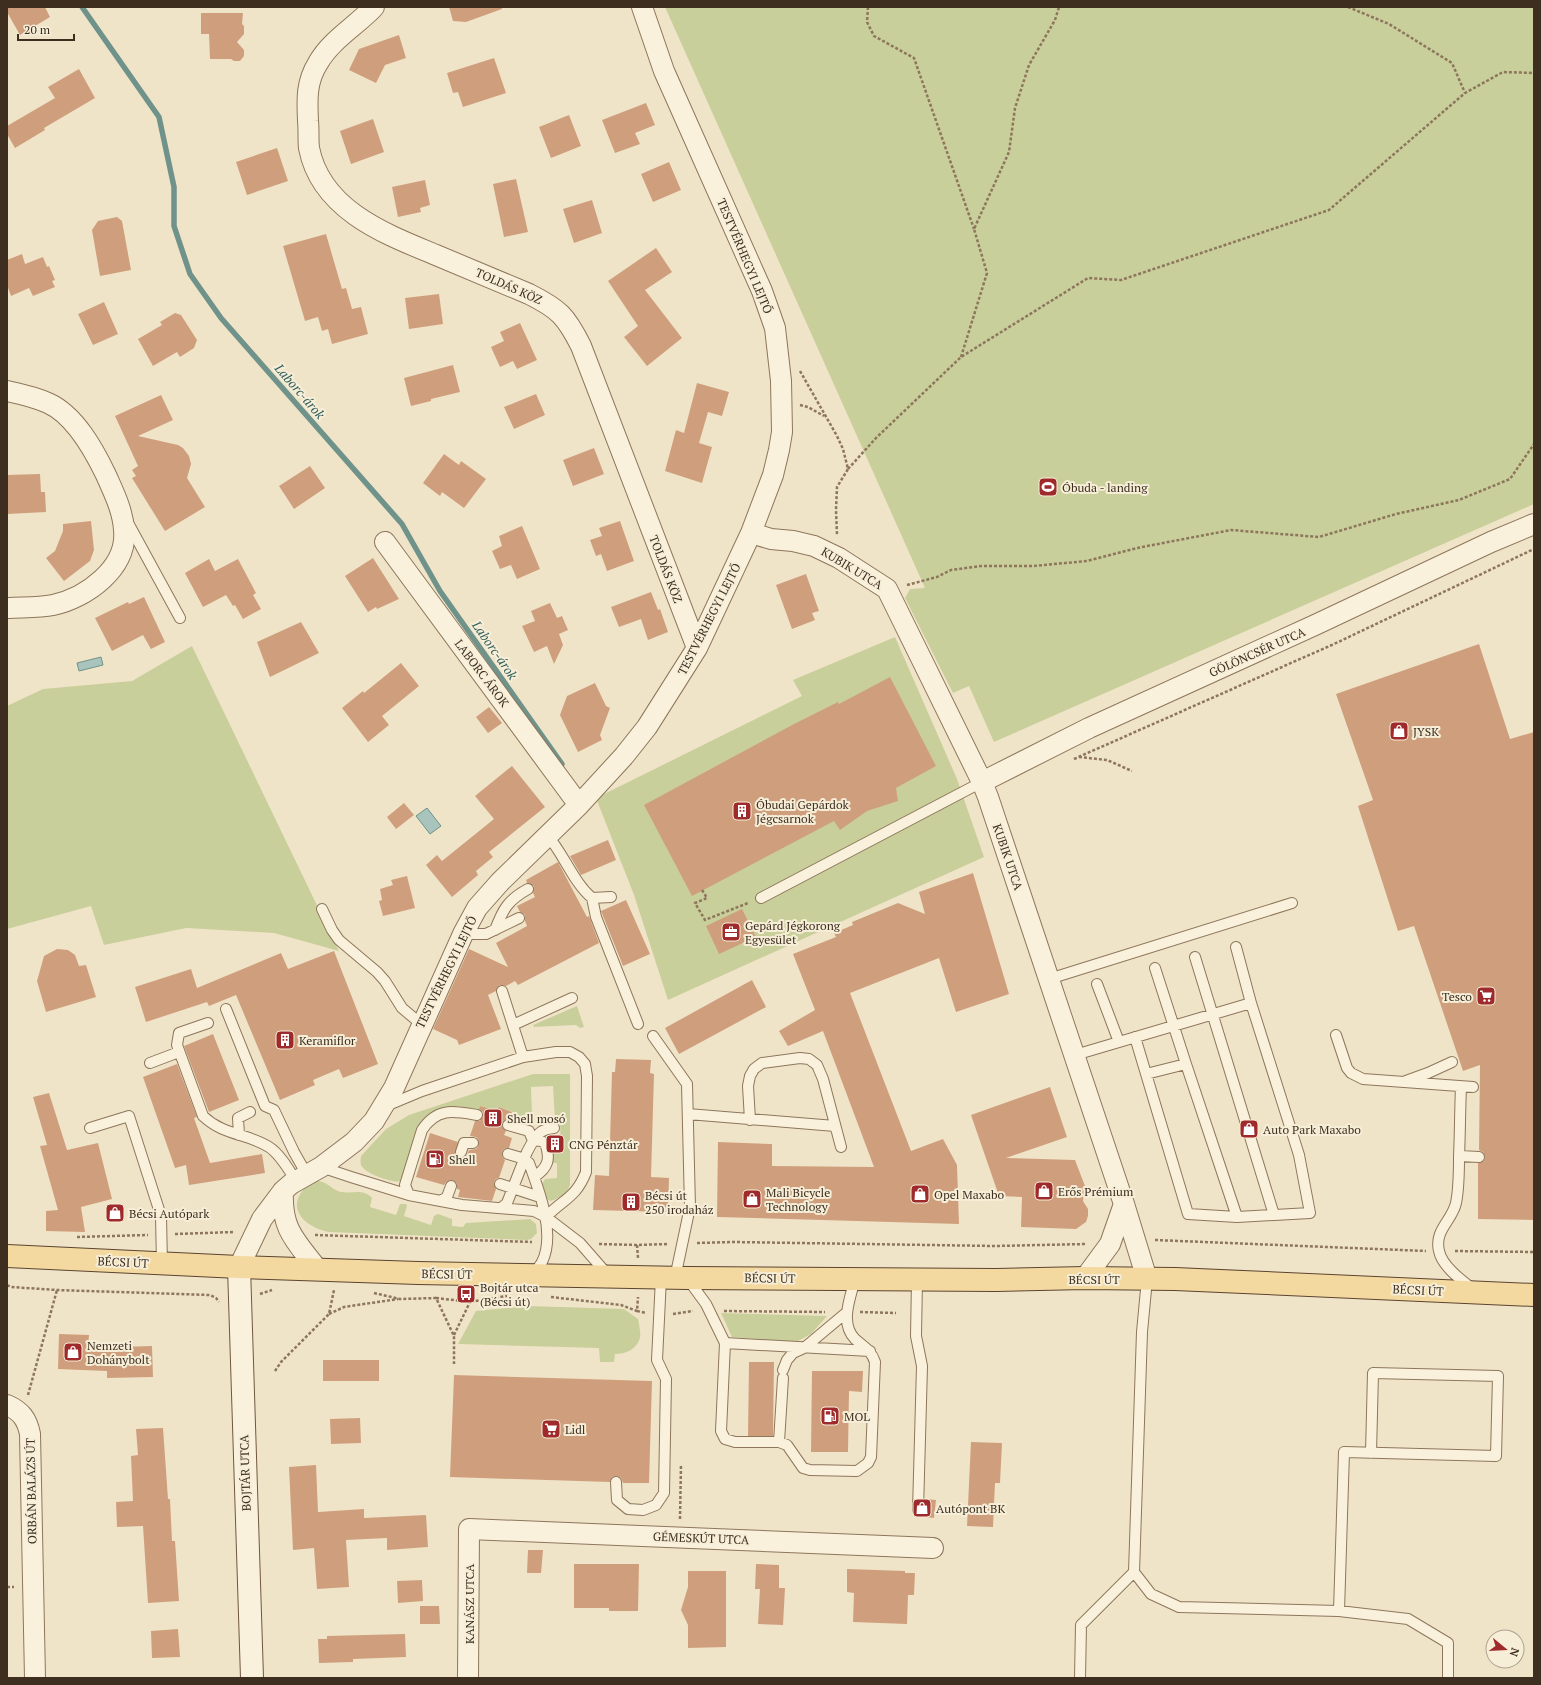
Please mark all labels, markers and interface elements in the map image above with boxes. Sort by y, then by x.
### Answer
scale bar [18,16,74,42]
text: 20 m [24,22,51,37]
street label: TESTVÉRHEGYI LEJTŐ [714,196,776,316]
street label: TOLDÁS KÖZ [473,265,545,307]
water label: Laborc-árok [270,359,330,423]
sports icon: Óbuda - landing [1037,476,1059,498]
place label: Óbuda - landing [1062,480,1148,495]
street label: TOLDÁS KÖZ [646,533,686,605]
street label: KUBIK UTCA [819,544,886,593]
street label: TESTVÉRHEGYI LEJTŐ [674,560,744,677]
water label: Laborc-árok [468,616,522,684]
street label: GÖLÖNCSÉR UTCA [1207,624,1308,680]
street label: LABORC ÁROK [452,636,512,710]
shop icon: JYSK [1388,720,1410,742]
place label: JYSK [1413,724,1439,739]
place label: Óbudai Gepárdok Jégcsarnok [756,797,850,826]
building icon: Óbudai Gepárdok Jégcsarnok [731,800,753,822]
street label: KUBIK UTCA [990,822,1027,893]
street label: TESTVÉRHEGYI LEJTŐ [412,913,480,1031]
place label: Gepárd Jégkorong Egyesület [745,918,841,947]
office icon: Gepárd Jégkorong Egyesület [720,921,742,943]
supermarket icon: Tesco [1475,985,1497,1007]
place label: Tesco [1442,989,1472,1004]
building icon: Keramiflor [274,1029,296,1051]
place label: Keramiflor [299,1033,356,1048]
building icon: Shell mosó [482,1107,504,1129]
place label: Shell mosó [507,1111,566,1126]
shop icon: Auto Park Maxabo [1238,1118,1260,1140]
place label: Auto Park Maxabo [1263,1122,1361,1137]
building icon: CNG Pénztár [544,1133,566,1155]
place label: CNG Pénztár [569,1137,638,1152]
fuel station icon: Shell [424,1148,446,1170]
place label: Shell [449,1152,476,1167]
shop icon: Erős Prémium [1033,1180,1055,1202]
shop icon: Opel Maxabo [909,1183,931,1205]
place label: Erős Prémium [1058,1184,1134,1199]
place label: Mali Bicycle Technology [766,1185,830,1214]
place label: Opel Maxabo [934,1187,1005,1202]
place label: Bécsi út 250 irodaház [645,1188,714,1217]
shop icon: Mali Bicycle Technology [741,1188,763,1210]
building icon: Bécsi út 250 irodaház [620,1191,642,1213]
shop icon: Bécsi Autópark [104,1202,126,1224]
place label: Bécsi Autópark [129,1206,210,1221]
street label: BÉCSI ÚT [97,1253,149,1271]
street label: BÉCSI ÚT [421,1266,473,1282]
street label: BÉCSI ÚT [744,1270,796,1286]
street label: BÉCSI ÚT [1068,1272,1120,1287]
place label: Bojtár utca (Bécsi út) [480,1280,539,1309]
street label: BÉCSI ÚT [1392,1281,1444,1299]
bus stop icon: Bojtár utca (Bécsi út) [455,1283,477,1305]
place label: Nemzeti Dohánybolt [87,1338,150,1367]
shop icon: Nemzeti Dohánybolt [62,1341,84,1363]
fuel station icon: MOL [819,1405,841,1427]
place label: MOL [844,1409,870,1424]
supermarket icon: Lidl [540,1418,562,1440]
place label: Lidl [565,1422,586,1437]
street label: BOJTÁR UTCA [236,1434,254,1511]
street label: ORBÁN BALÁZS ÚT [23,1437,39,1544]
shop icon: Autópont BK [911,1497,933,1519]
place label: Autópont BK [936,1501,1005,1516]
street label: GÉMESKÚT UTCA [653,1529,750,1547]
street label: KANÁSZ UTCA [462,1563,477,1644]
north arrow [1485,1629,1525,1669]
text: N [1506,1646,1522,1659]

